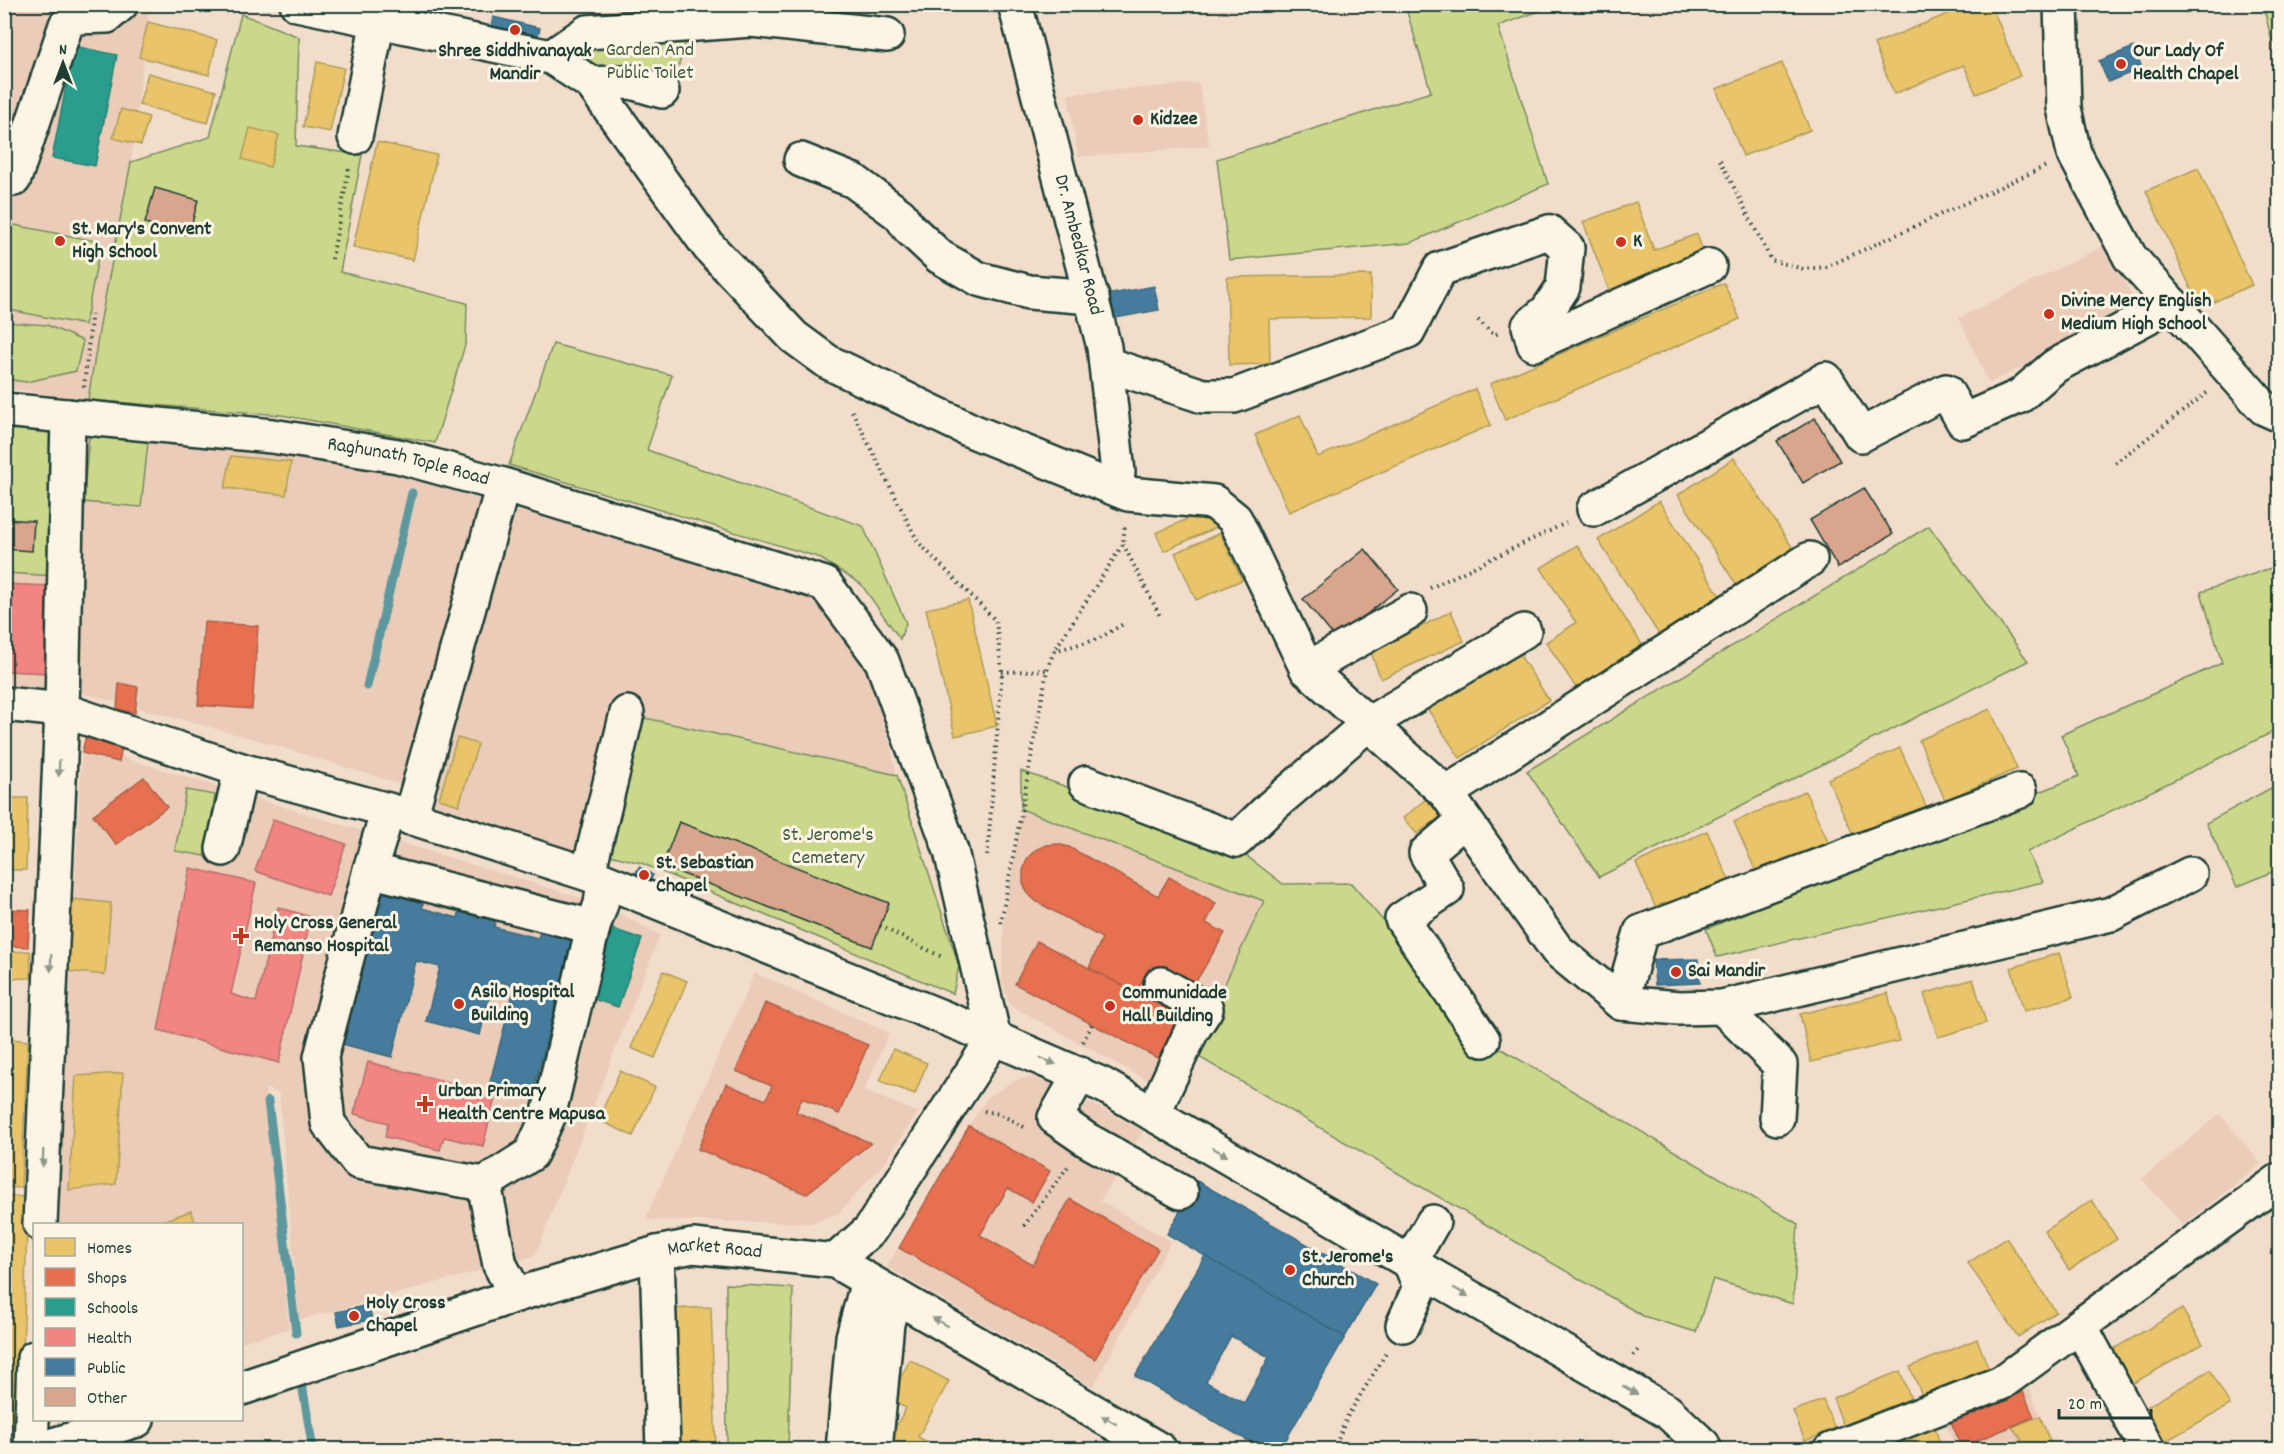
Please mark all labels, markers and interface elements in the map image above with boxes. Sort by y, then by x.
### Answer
marker: Shree Siddhivanayak Mandir [508,23,522,37]
north arrow [33,33,93,93]
park label: Garden And Public Toilet [606,37,694,88]
place label: Shree Siddhivanayak Mandir [438,38,592,89]
place label: Our Lady Of Health Chapel [2133,38,2239,89]
text: N [59,39,67,62]
marker: Our Lady Of Health Chapel [2114,57,2128,71]
place label: Kidzee [1150,106,1198,134]
marker: Kidzee [1131,113,1145,127]
street label: Dr. Ambedkar Road [1046,172,1109,318]
place label: St. Mary's Convent High School [72,216,212,267]
place label: K [1633,228,1643,256]
marker: St. Mary's Convent High School [53,234,67,248]
marker: K [1614,235,1628,249]
place label: Divine Mercy English Medium High School [2061,288,2211,339]
marker: Divine Mercy English Medium High School [2042,307,2056,321]
street label: Raghunath Tople Road [325,431,492,494]
one-way arrow [55,759,64,778]
park label: St. Jerome's Cemetery [782,822,874,873]
place label: St. Sebastian Chapel [656,850,754,901]
marker: St. Sebastian Chapel [637,868,651,882]
place label: Holy Cross General Remanso Hospital [254,910,397,961]
marker: Holy Cross General Remanso Hospital [232,927,250,945]
one-way arrow [47,953,56,972]
place label: Sai Mandir [1688,958,1766,986]
marker: Sai Mandir [1669,965,1683,979]
place label: Asilo Hospital Building [471,979,574,1030]
place label: Communidade Hall Building [1122,980,1227,1031]
marker: Asilo Hospital Building [452,997,466,1011]
marker: Communidade Hall Building [1103,999,1117,1013]
one-way arrow [1040,1056,1058,1066]
place label: Urban Primary Health Centre Mapusa [438,1078,606,1129]
marker: Urban Primary Health Centre Mapusa [416,1095,434,1113]
one-way arrow [1212,1147,1228,1158]
one-way arrow [38,1148,48,1167]
legend [33,1223,243,1421]
street label: Market Road [665,1232,763,1267]
text: Homes [87,1237,132,1262]
place label: St. Jerome's Church [1302,1244,1393,1295]
marker: St. Jerome's Church [1283,1263,1297,1277]
text: Shops [87,1267,127,1292]
one-way arrow [1453,1287,1470,1297]
place label: Holy Cross Chapel [366,1290,446,1341]
text: Schools [87,1297,138,1322]
marker: Holy Cross Chapel [347,1309,361,1323]
one-way arrow [932,1317,948,1328]
text: Health [87,1327,132,1352]
text: Public [87,1357,126,1382]
scale bar [2059,1382,2150,1420]
one-way arrow [1622,1385,1639,1395]
text: Other [87,1387,127,1412]
text: 20 m [2068,1393,2102,1418]
one-way arrow [1100,1415,1117,1425]

